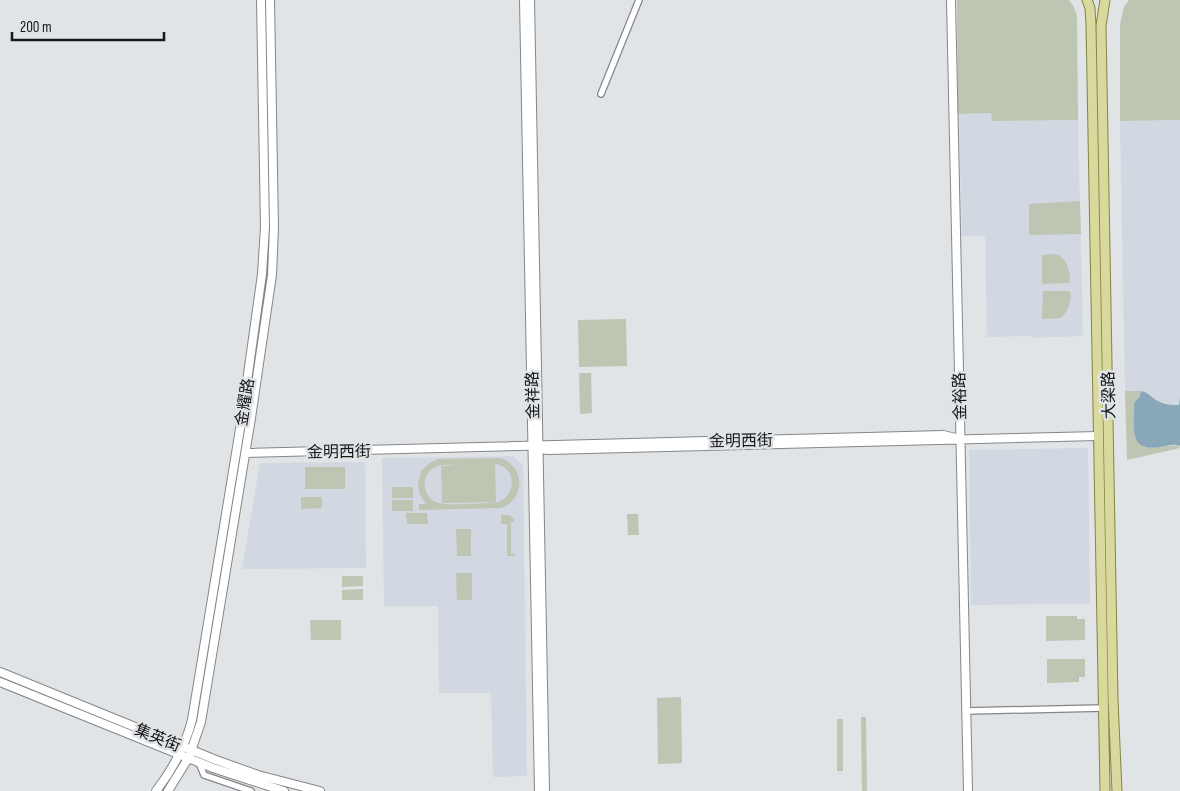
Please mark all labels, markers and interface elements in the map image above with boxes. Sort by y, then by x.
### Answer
scale bar [12,10,165,42]
text: 200 m [20,18,52,37]
street label: 金祥路 [524,371,543,419]
street label: 大梁路 [1100,371,1119,419]
street label: 金裕路 [951,372,970,420]
street label: 金耀路 [232,377,259,427]
street label: 金明西街 [709,431,773,452]
street label: 金明西街 [307,442,371,463]
street label: 集英街 [132,721,183,756]

